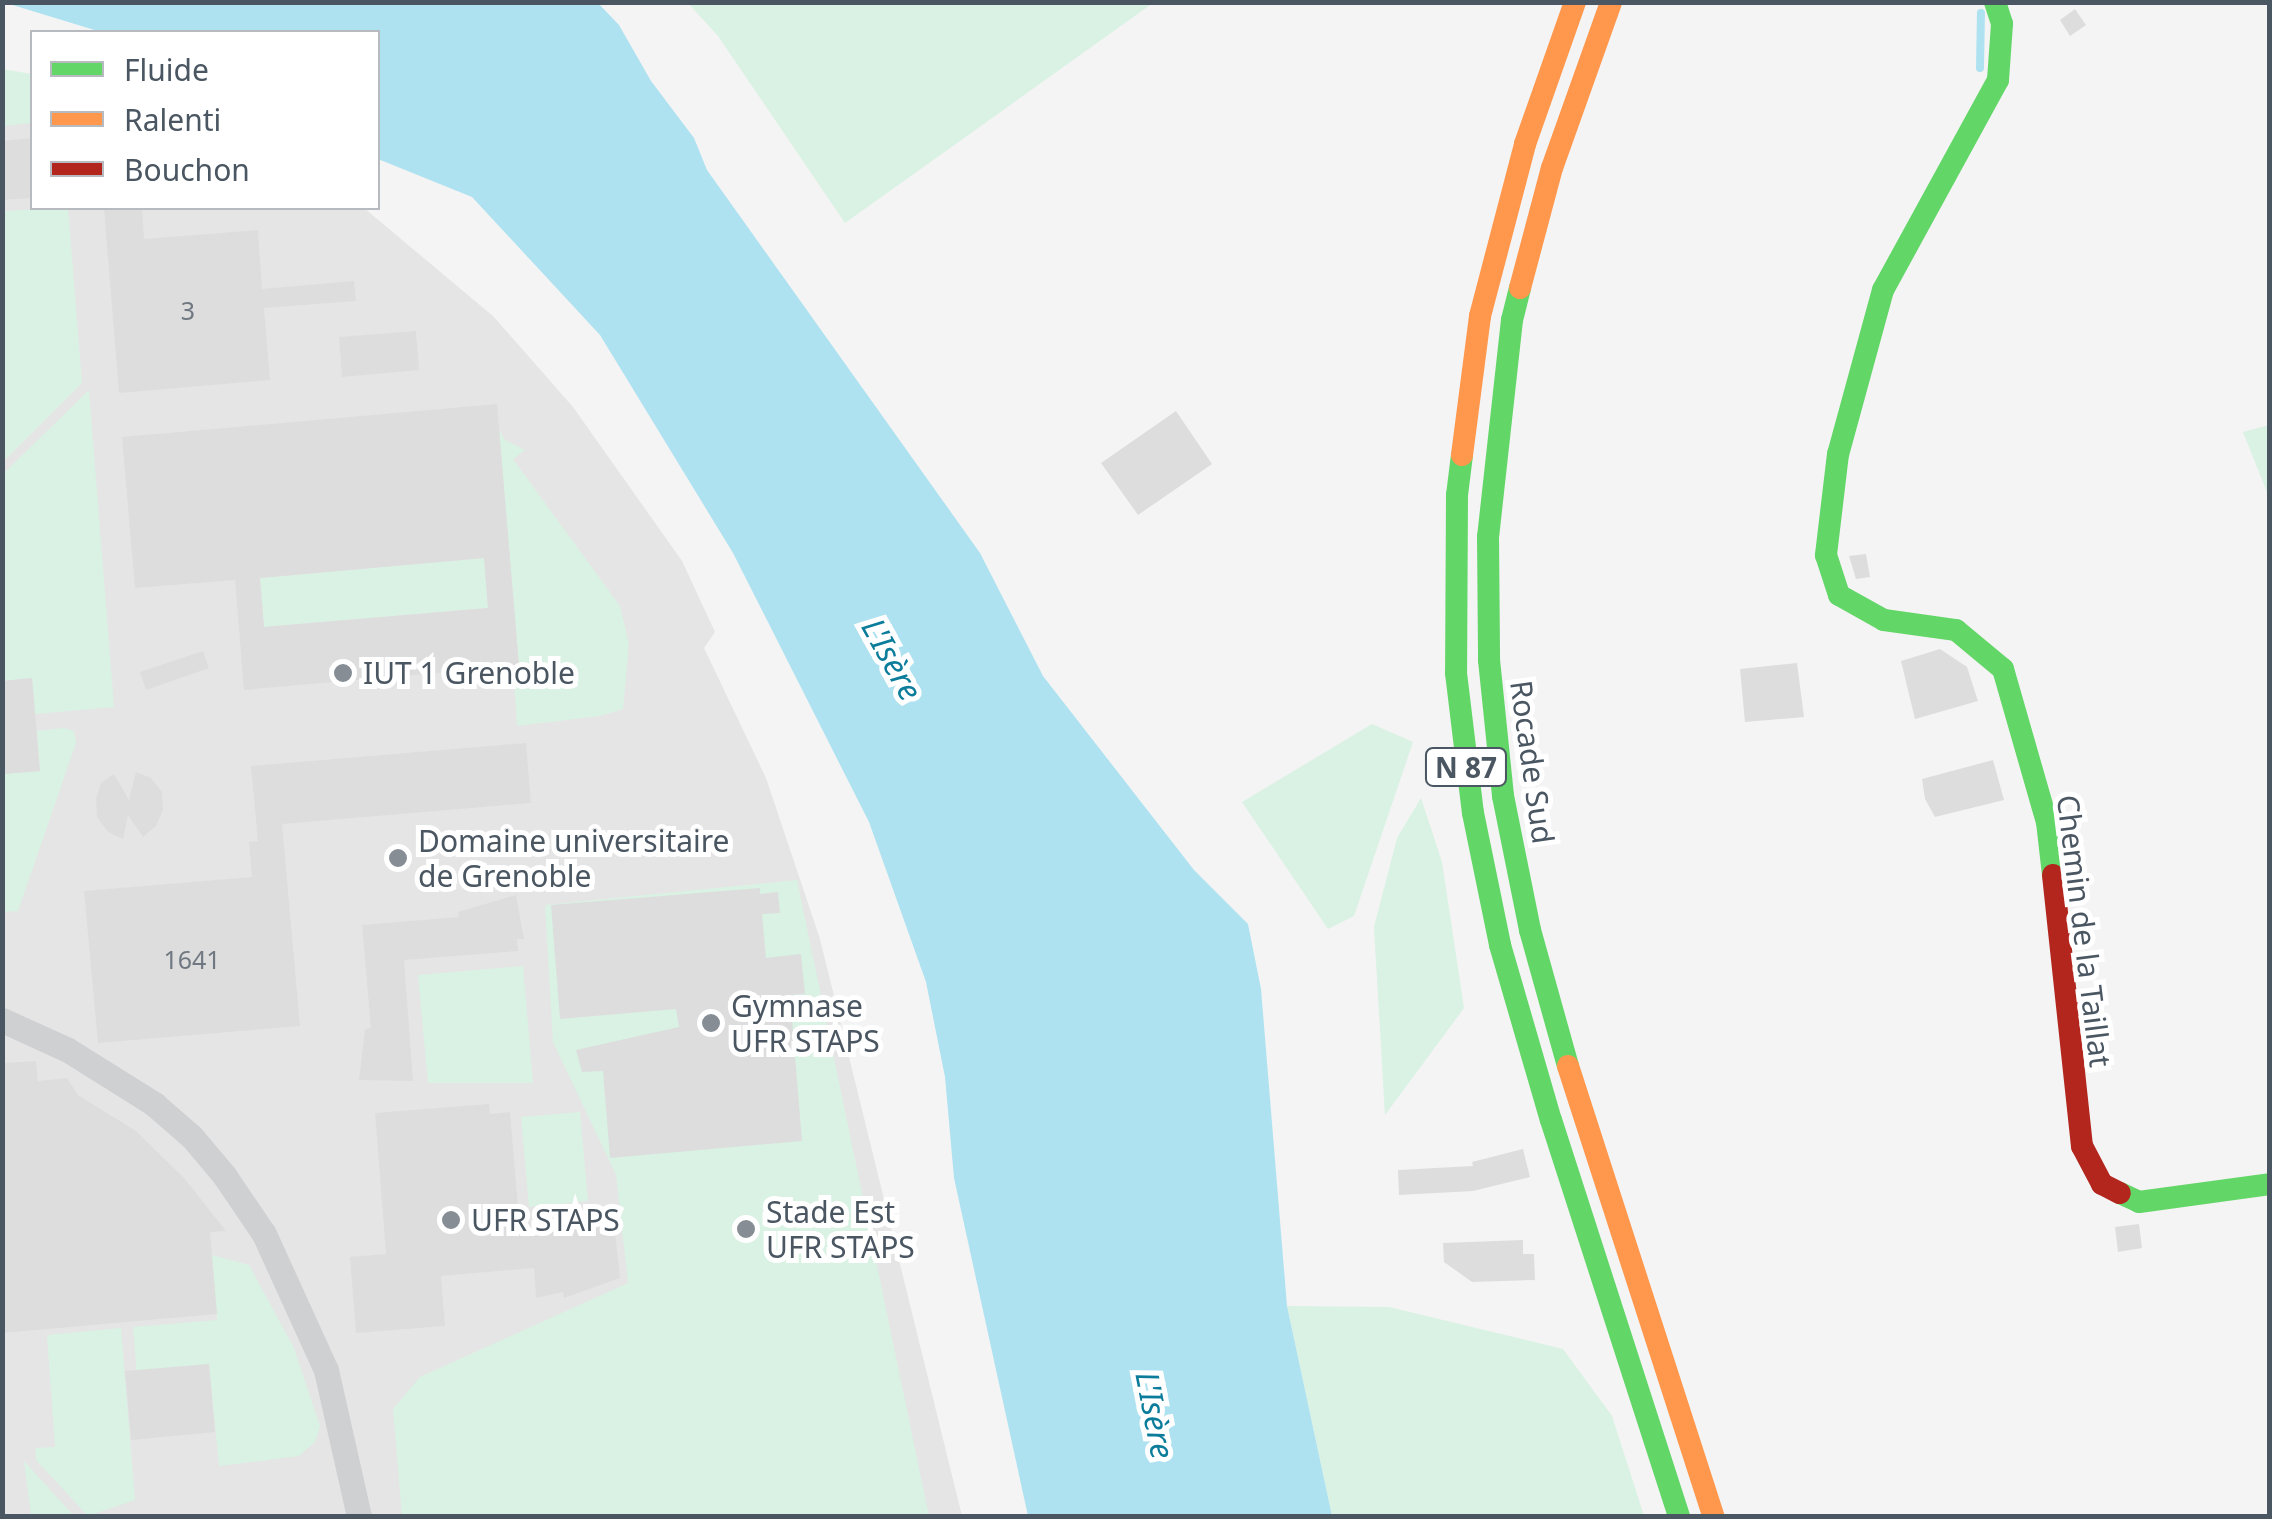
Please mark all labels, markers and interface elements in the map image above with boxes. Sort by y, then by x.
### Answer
legend [30,30,380,210]
text: Fluide [124,49,209,90]
text: Ralenti [124,99,221,140]
text: Bouchon [124,149,250,190]
house number: 3 [181,295,195,325]
water label: L'Isère [854,611,930,707]
place label: IUT 1 Grenoble [363,655,575,691]
marker: IUT 1 Grenoble [332,662,354,684]
street label: Rocade Sud [1503,678,1561,846]
road number: N 87 [1424,744,1508,790]
street label: Chemin de la Taillat [2049,793,2119,1069]
place label: Domaine universitaire de Grenoble [418,823,730,894]
marker: Domaine universitaire de Grenoble [387,847,409,869]
house number: 1641 [163,944,221,974]
place label: Gymnase UFR STAPS [731,988,880,1058]
marker: Gymnase UFR STAPS [700,1012,722,1034]
place label: Stade Est UFR STAPS [766,1194,915,1264]
place label: UFR STAPS [471,1202,620,1238]
marker: UFR STAPS [440,1209,462,1231]
marker: Stade Est UFR STAPS [735,1218,757,1240]
water label: L'Isère [1128,1368,1182,1462]

